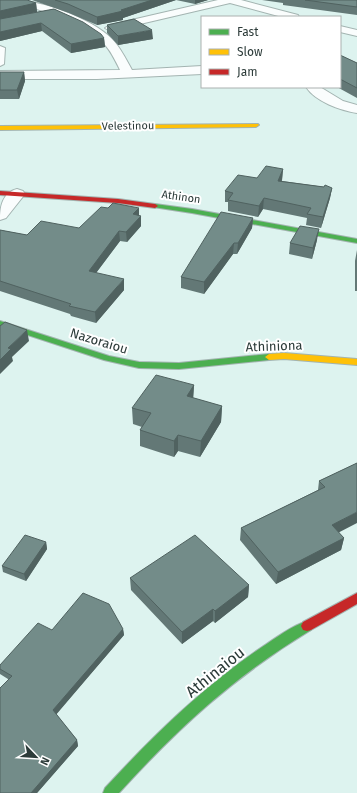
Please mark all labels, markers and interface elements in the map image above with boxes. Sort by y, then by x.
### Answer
legend [201,16,341,88]
text: Fast [237,25,259,39]
text: Slow [237,45,263,59]
text: Jam [237,65,257,79]
street label: Velestinou [102,119,154,133]
street label: Athinon [161,188,201,206]
street label: Nazoraiou [68,325,130,357]
street label: Athiniona [245,338,303,354]
street label: Athinaiou [182,643,248,701]
north arrow [16,737,56,777]
text: N [37,755,52,767]

